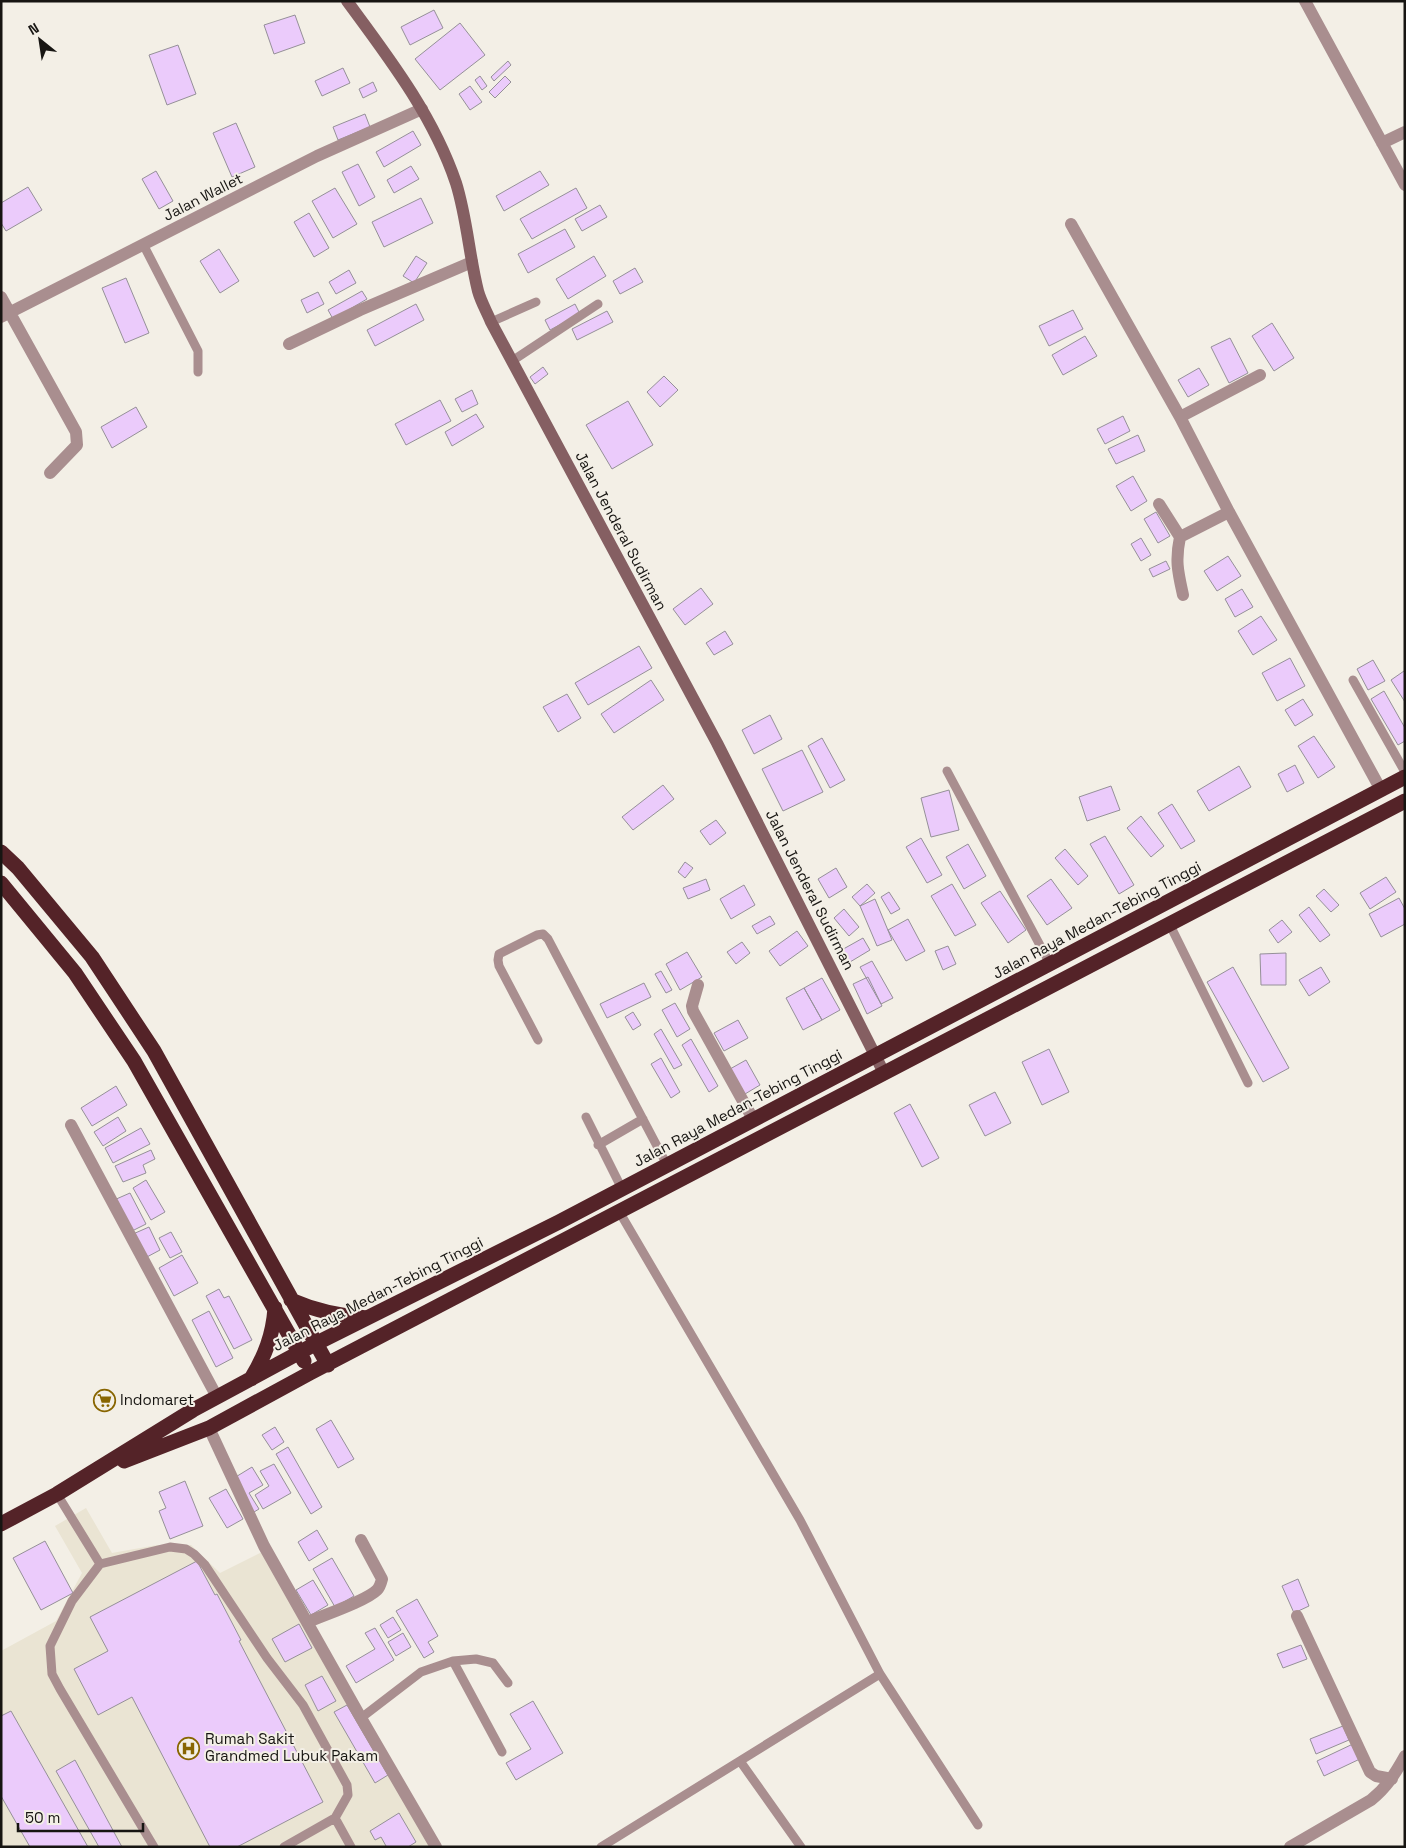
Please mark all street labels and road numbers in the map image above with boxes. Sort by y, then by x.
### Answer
street label: Jalan Wallet [160,168,246,225]
street label: Jalan Jenderal Sudirman [571,448,671,613]
street label: Jalan Jenderal Sudirman [762,806,859,973]
street label: Jalan Raya Medan-Tebing Tinggi [989,856,1204,983]
street label: Jalan Raya Medan-Tebing Tinggi [630,1044,845,1171]
street label: Jalan Raya Medan-Tebing Tinggi [270,1232,486,1355]

